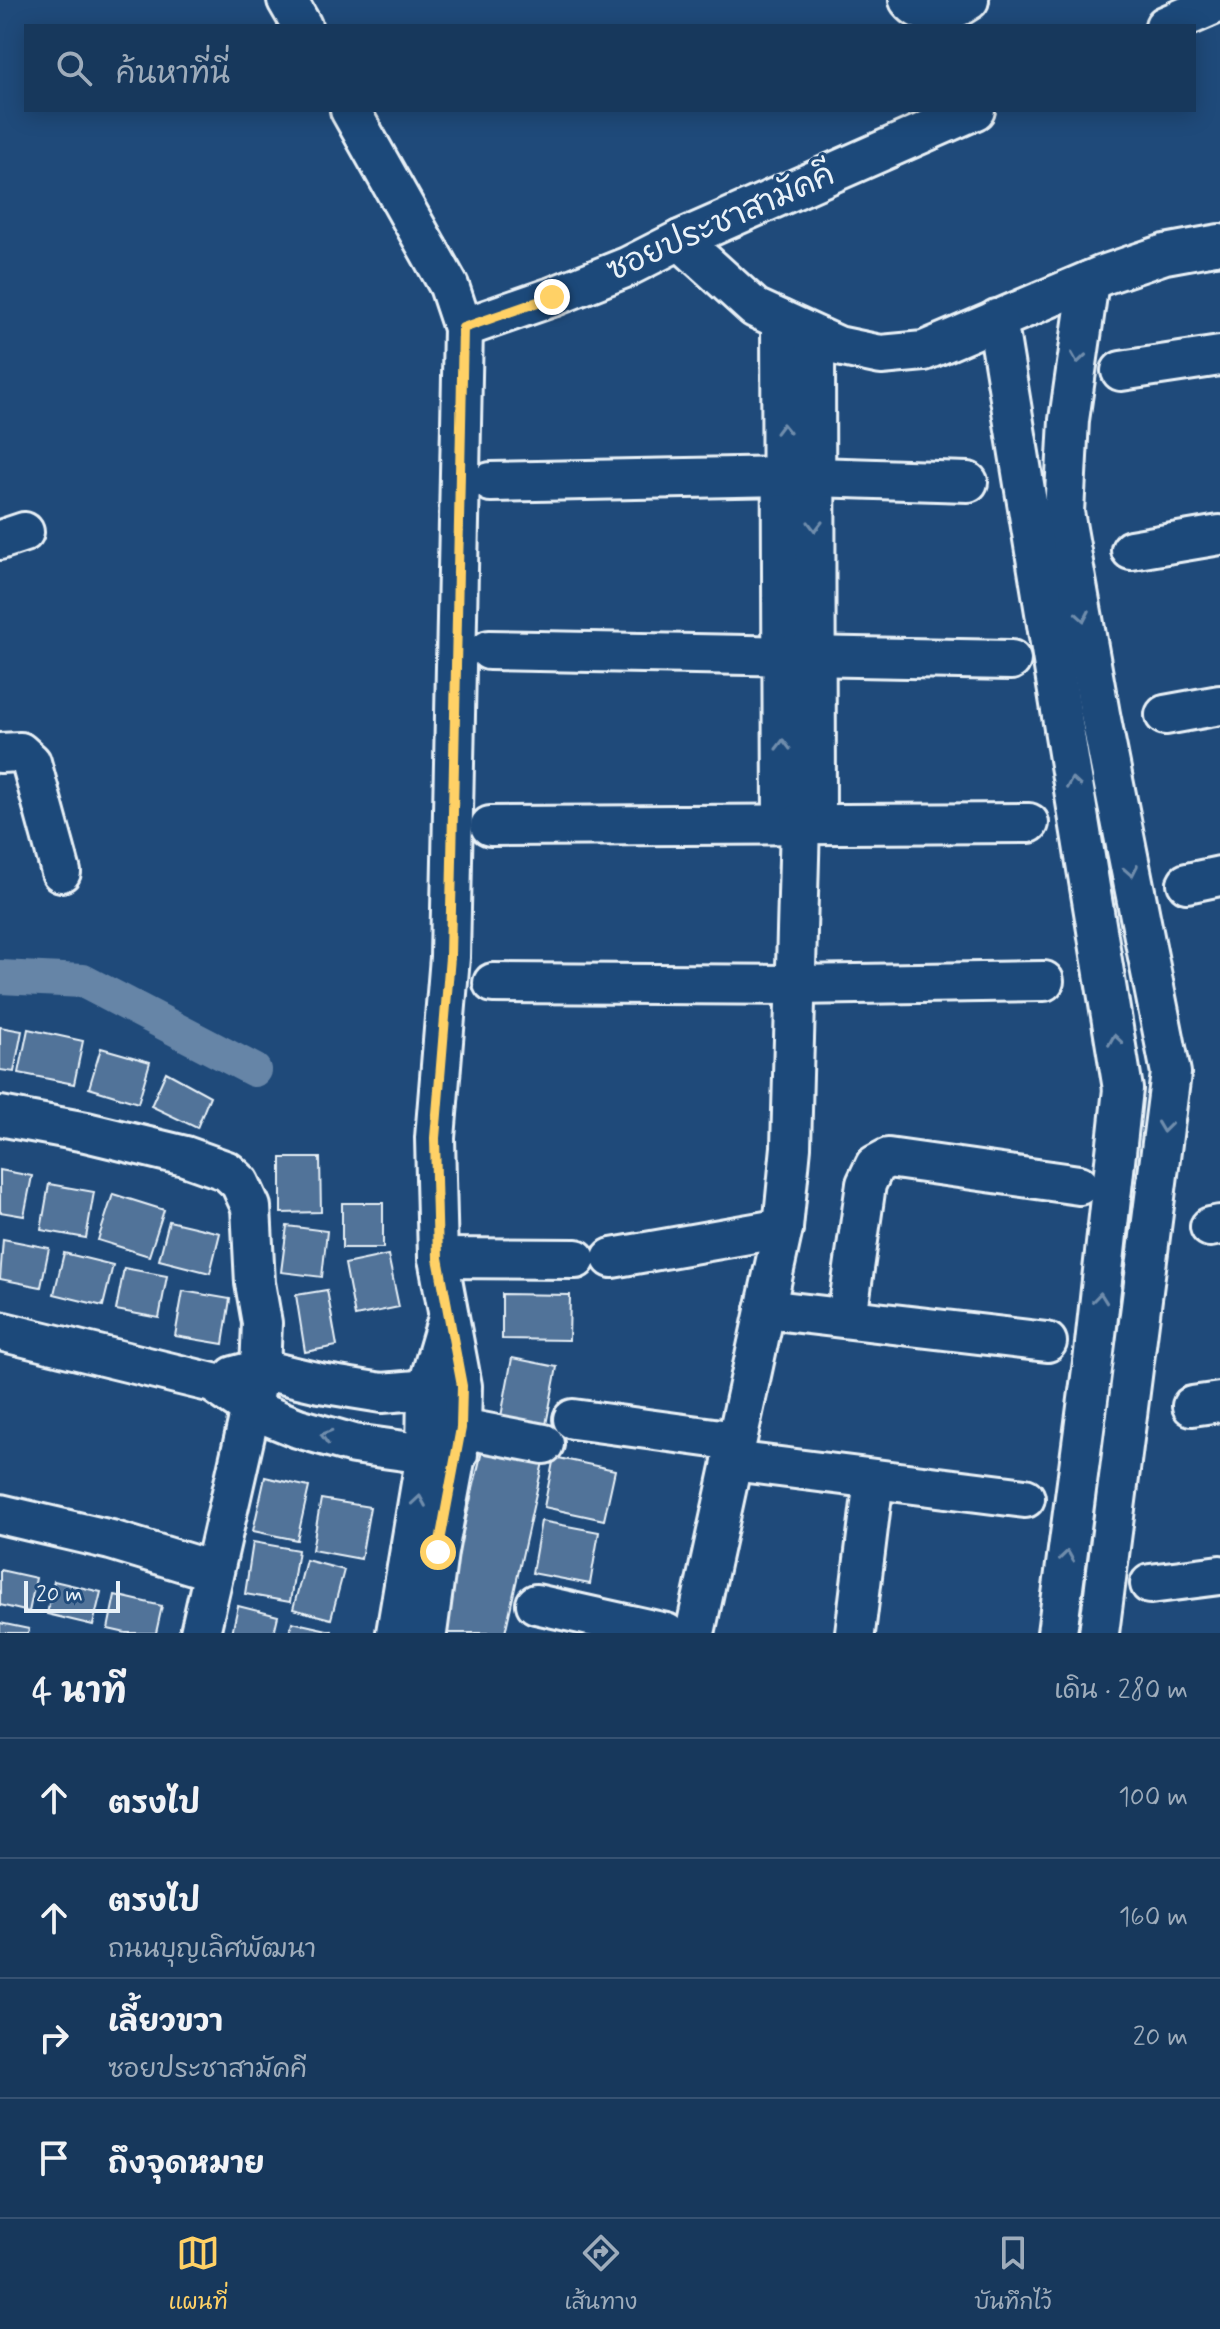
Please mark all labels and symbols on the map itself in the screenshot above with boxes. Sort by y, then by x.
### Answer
street label: ซอยประชาสามัคคี [601,154,841,292]
route end [534,279,570,315]
one-way arrow [1070,351,1087,365]
one-way arrow [774,422,791,435]
one-way arrow [806,520,824,533]
one-way arrow [1073,609,1090,622]
one-way arrow [774,738,792,751]
one-way arrow [1065,776,1082,790]
one-way arrow [1122,864,1139,877]
one-way arrow [1107,1033,1124,1047]
one-way arrow [1156,1120,1173,1134]
one-way arrow [1091,1291,1108,1304]
one-way arrow [320,1429,334,1445]
one-way arrow [409,1494,426,1508]
route start [420,1534,456,1570]
one-way arrow [1058,1549,1075,1563]
scale bar [24,1577,120,1613]

